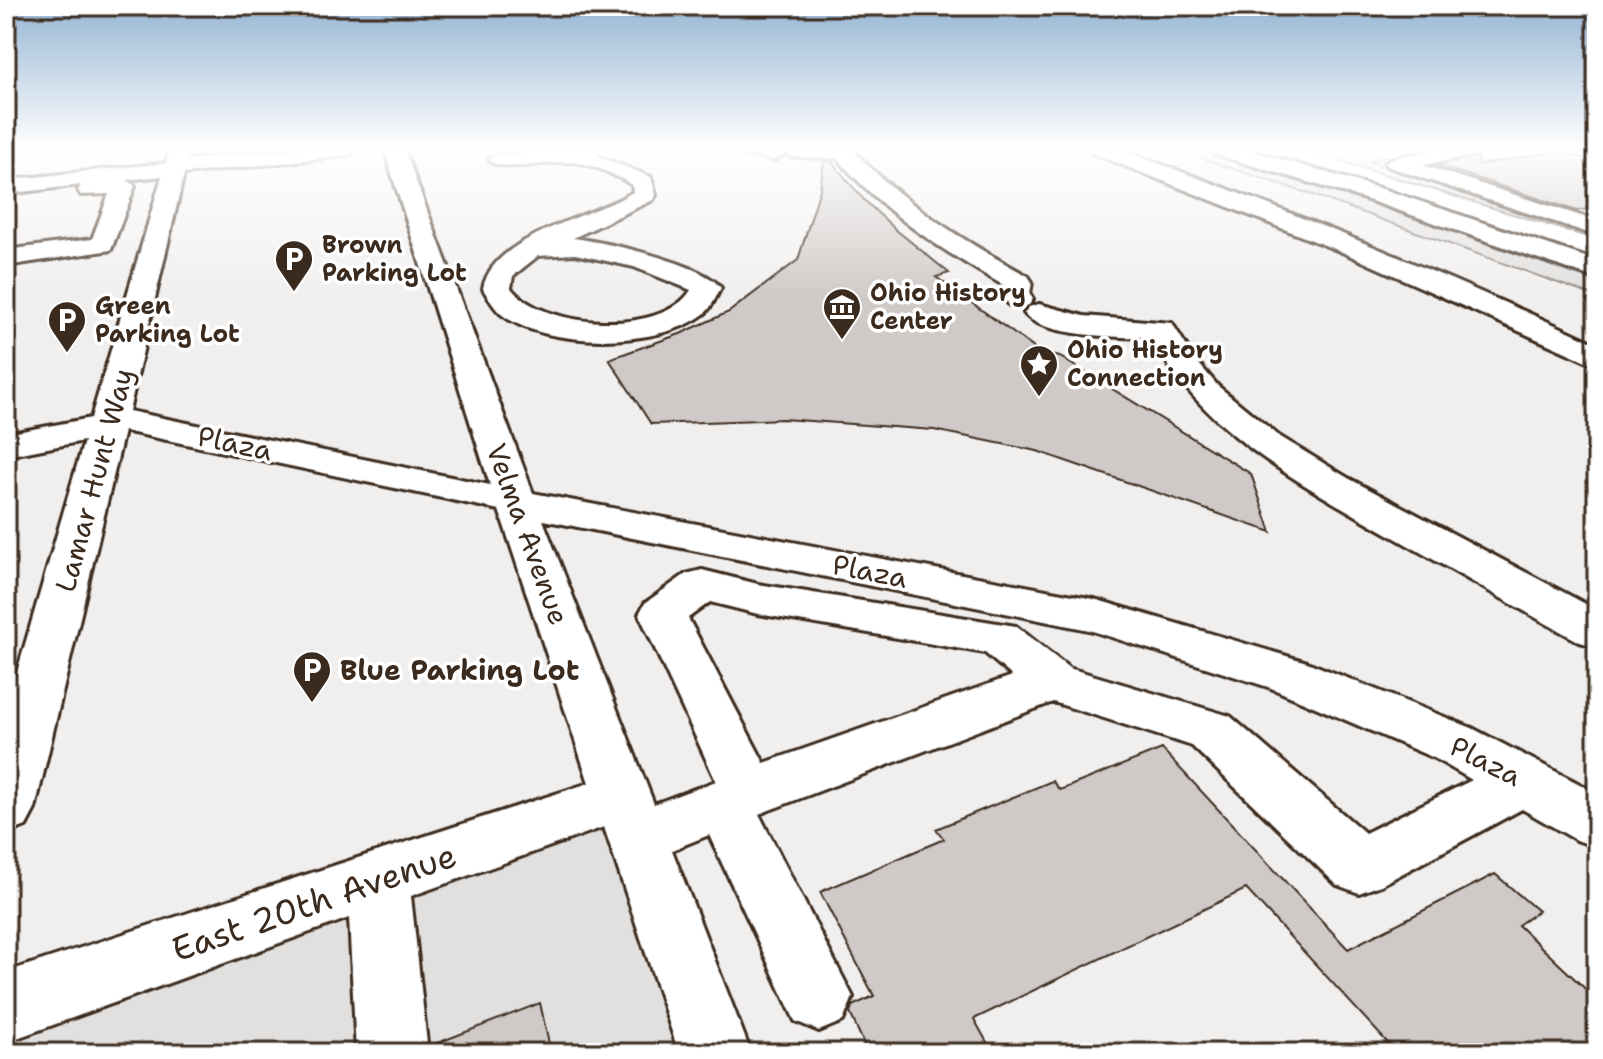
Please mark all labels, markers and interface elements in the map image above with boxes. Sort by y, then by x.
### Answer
place label: Brown Parking Lot [322,229,467,289]
parking icon: Brown Parking Lot [273,238,315,293]
place label: Ohio History Center [870,277,1026,337]
museum icon: Ohio History Center [821,286,863,341]
place label: Green Parking Lot [95,290,240,350]
parking icon: Green Parking Lot [46,299,88,354]
place label: Ohio History Connection [1067,334,1223,394]
place icon: Ohio History Connection [1018,343,1060,398]
street label: Lamar Hunt Way [46,364,142,596]
street label: Plaza [194,417,276,469]
street label: Velma Avenue [478,438,578,630]
street label: Plaza [829,545,911,597]
parking icon: Blue Parking Lot [291,649,333,704]
place label: Blue Parking Lot [340,651,579,689]
street label: Plaza [1444,727,1528,795]
street label: East 20th Avenue [166,832,462,972]

